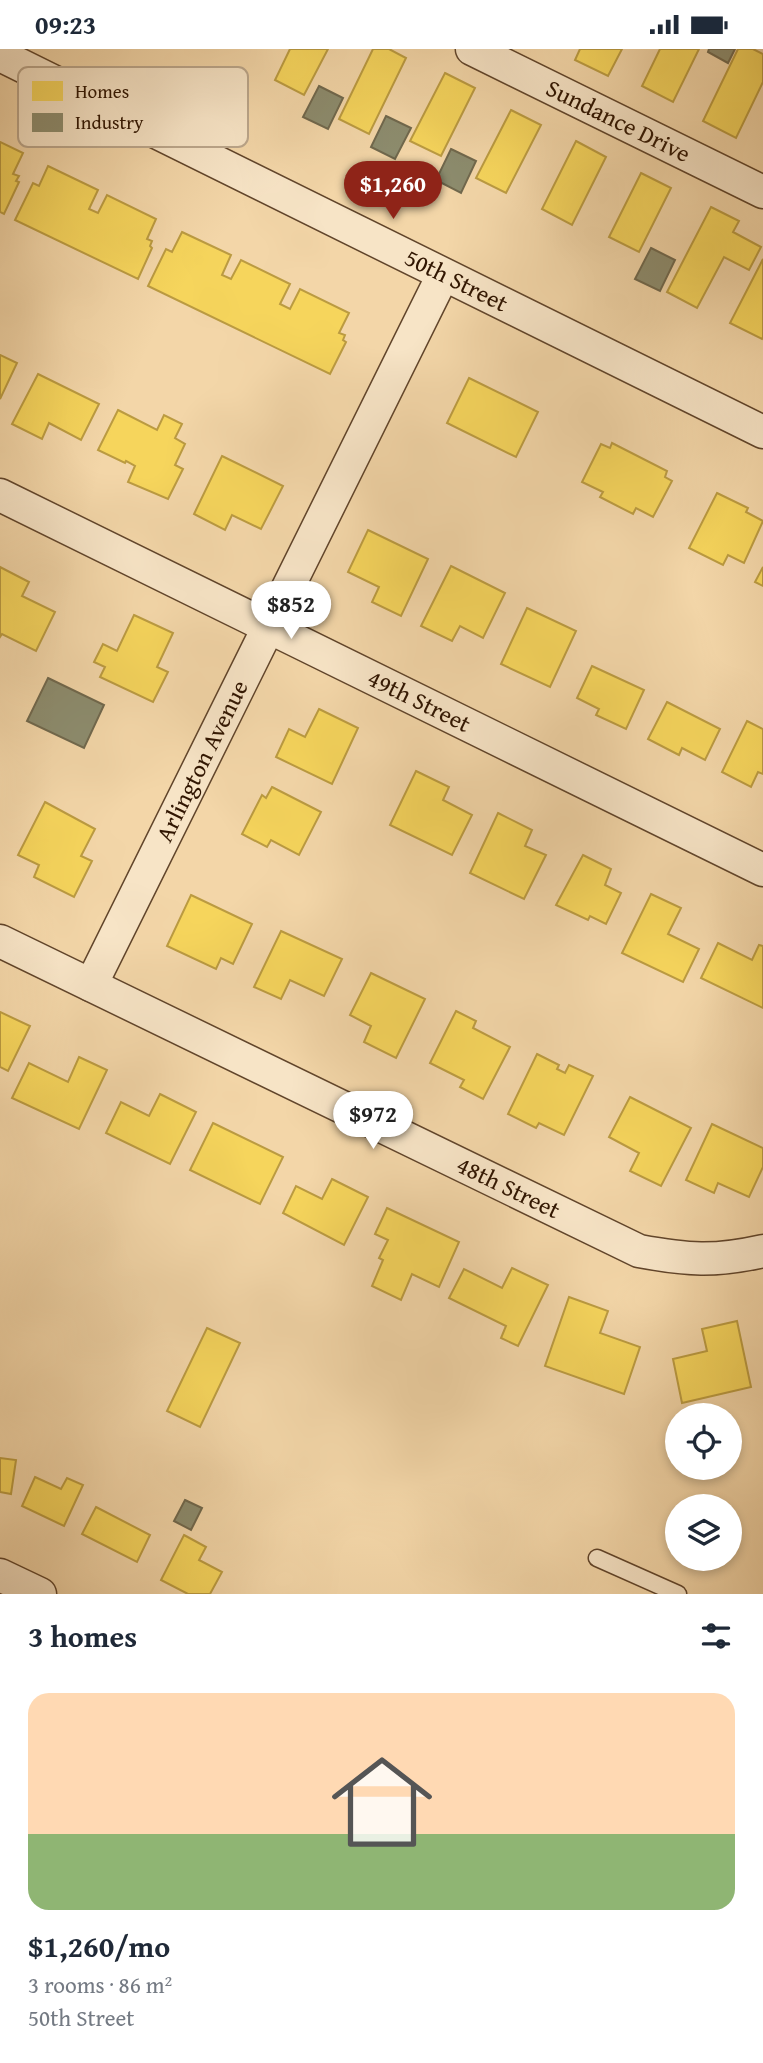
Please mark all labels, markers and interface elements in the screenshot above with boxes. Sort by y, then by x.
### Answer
text: 09:23 [35,5,96,44]
legend [18,67,248,147]
street label: Sundance Drive [540,70,697,171]
text: Homes [75,77,129,105]
text: Industry [75,108,144,136]
pin: $1,260 [336,162,450,221]
text: $1,260 [360,167,426,200]
street label: 50th Street [399,240,515,321]
pin: $852 [250,581,332,641]
text: $852 [267,587,315,620]
street label: 49th Street [362,660,477,741]
street label: Arlington Avenue [147,674,257,848]
pin: $972 [332,1091,414,1151]
text: $972 [349,1097,397,1130]
street label: 48th Street [451,1147,567,1227]
map controls [665,1403,742,1571]
button: locate [665,1403,742,1480]
button: layers [665,1494,742,1571]
text: 3 homes [28,1614,137,1658]
icon: filters [697,1617,735,1655]
icon: home [319,1739,445,1865]
text: $1,260/mo [28,1924,170,1968]
text: 3 rooms · 86 m² [28,1968,172,2001]
text: 50th Street [28,2001,134,2034]

